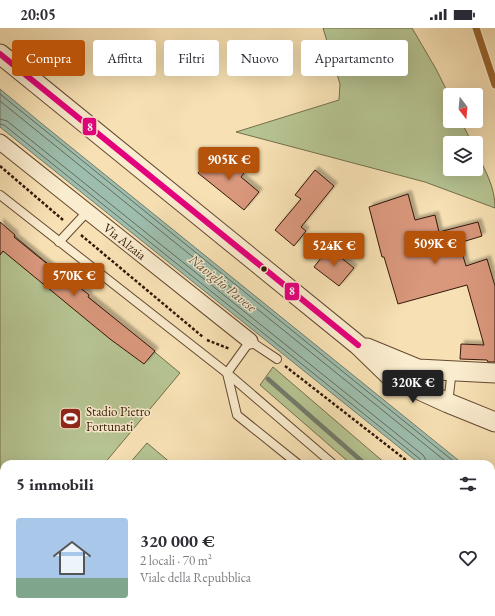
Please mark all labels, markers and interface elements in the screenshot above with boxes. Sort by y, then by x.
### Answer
text: 20:05 [20,5,56,24]
chip: Compra [12,40,85,76]
chip: Affitta [93,40,156,76]
chip: Filtri [164,40,219,76]
chip: Nuovo [227,40,293,76]
chip: Appartamento [301,40,408,76]
north arrow [443,88,483,128]
map controls [443,88,483,176]
line badge: 8 [82,117,97,136]
text: 8 [87,120,93,134]
button: layers [443,136,483,176]
pin: 905K € [196,147,262,181]
text: 905K € [207,151,251,168]
street label: Via Alzaia [100,219,150,264]
pin: 509K € [402,231,468,265]
pin: 524K € [301,233,367,267]
text: 509K € [413,235,457,252]
text: 524K € [312,237,356,254]
water label: Naviglio Pavese [185,249,261,316]
pin: 570K € [41,263,107,297]
unlabelled marker [259,264,269,274]
text: 570K € [52,267,96,284]
line badge: 8 [284,282,300,301]
text: 8 [289,284,295,298]
pin: 320K € [380,370,446,404]
text: 320K € [391,374,435,391]
place label: Stadio Pietro Fortunati [86,403,150,435]
sports icon: Stadio Pietro Fortunati [58,405,84,431]
text: 5 immobili [16,473,94,495]
icon: filters [457,473,479,495]
text: 320 000 € [140,530,215,552]
icon: home [48,534,96,582]
icon: heart [457,547,479,569]
text: 2 locali · 70 m² [140,552,212,569]
text: Viale della Repubblica [140,569,251,586]

